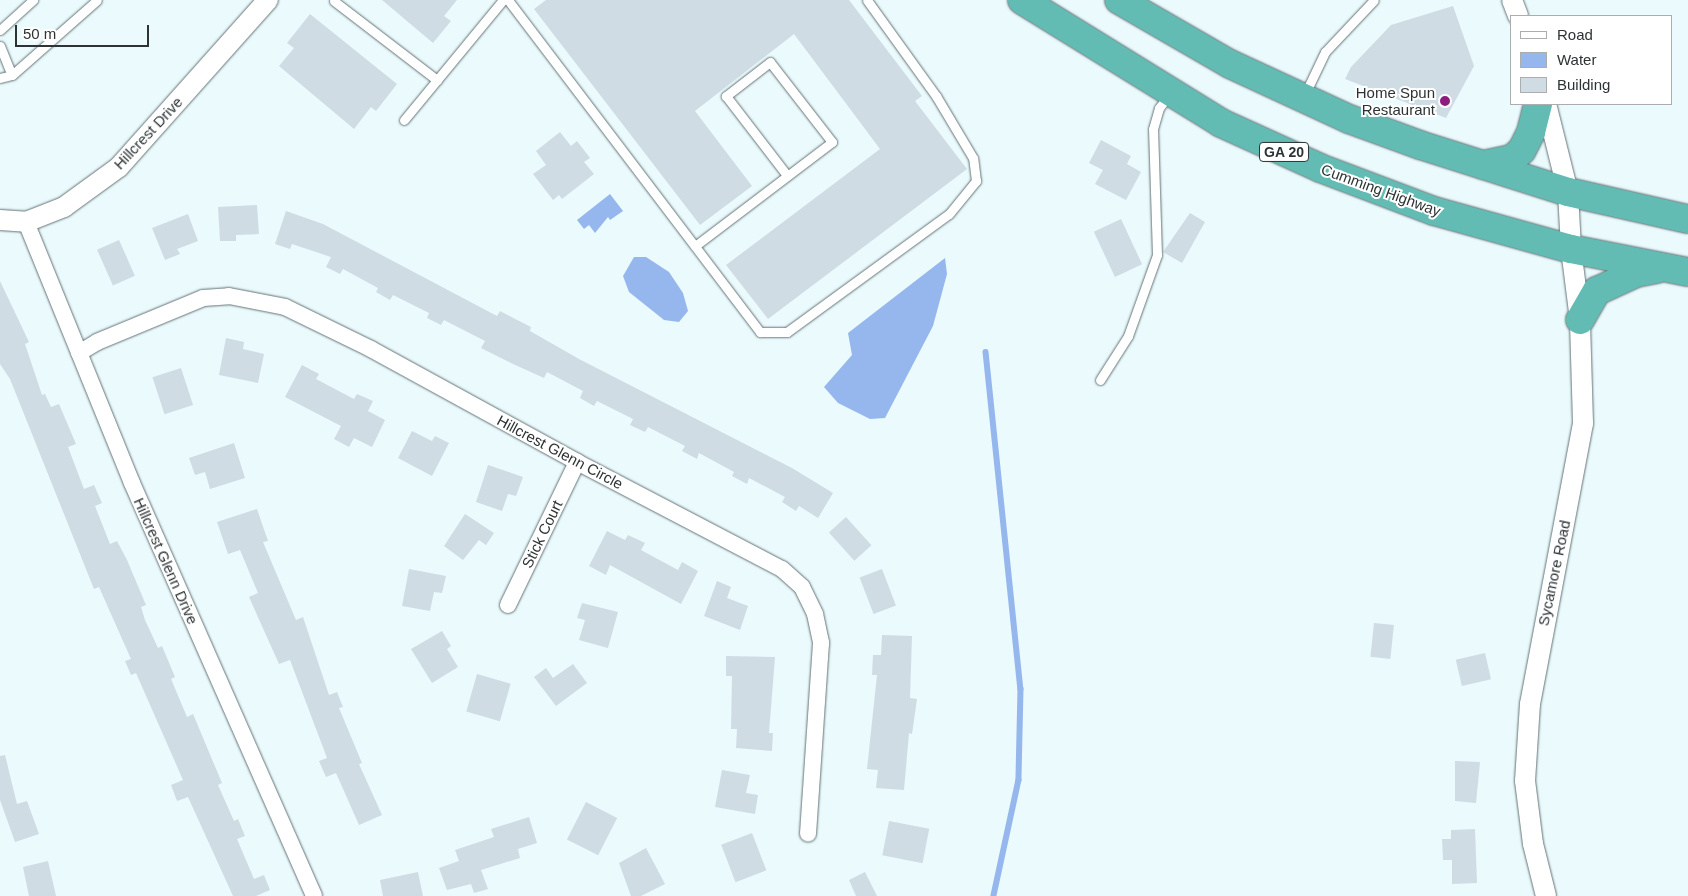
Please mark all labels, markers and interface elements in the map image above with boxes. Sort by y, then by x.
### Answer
scale bar [18,15,151,47]
legend [1510,15,1673,105]
text: 50 m [23,25,56,42]
text: Road [1557,26,1593,43]
text: Water [1557,51,1596,68]
text: Building [1557,76,1610,93]
place label: Home Spun Restaurant [1356,83,1435,118]
street label: Hillcrest Drive [110,93,186,173]
marker: Home Spun Restaurant [1439,95,1451,107]
road number: GA 20 [1258,140,1310,163]
street label: Cumming Highway [1319,160,1443,220]
street label: Hillcrest Glenn Circle [494,411,626,493]
street label: Hillcrest Glenn Drive [130,495,202,627]
street label: Stick Court [518,497,566,571]
street label: Sycamore Road [1534,519,1574,627]

